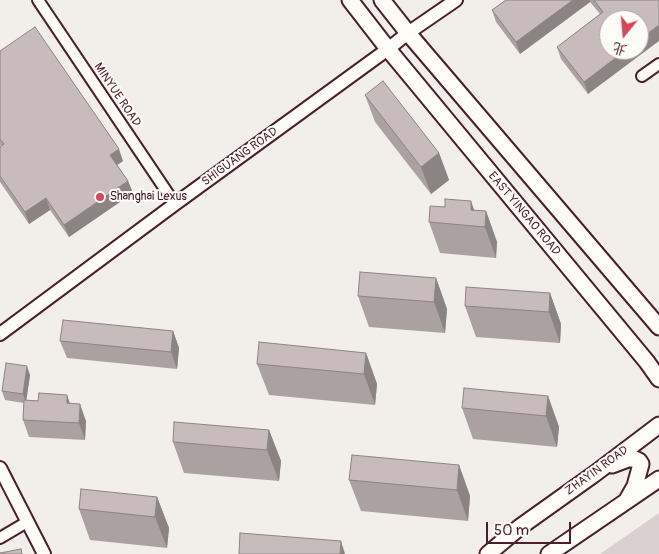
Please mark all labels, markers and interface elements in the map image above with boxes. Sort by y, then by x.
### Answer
north arrow [599,10,649,60]
text: 北 [611,39,629,59]
street label: MINYUE ROAD [90,60,144,130]
street label: SHIGUANG ROAD [199,125,281,189]
street label: EAST YINGAO ROAD [485,169,563,259]
place label: Shanghai Lexus [110,190,187,204]
marker: Shanghai Lexus [94,191,106,203]
street label: ZHAYIN ROAD [563,443,631,499]
scale bar [489,512,574,544]
text: 50 m [494,521,529,540]

